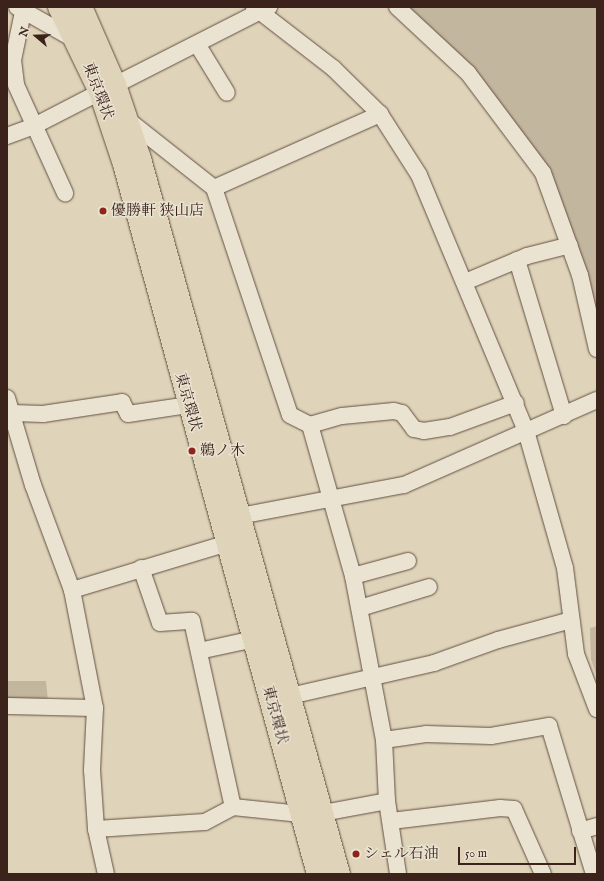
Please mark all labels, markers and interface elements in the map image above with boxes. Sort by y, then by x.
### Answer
north arrow [16,16,56,56]
text: N [16,25,33,39]
street label: 東京環状 [79,60,117,122]
place label: 優勝軒 狭山店 [111,202,204,220]
marker: 優勝軒 狭山店 [98,206,108,216]
street label: 東京環状 [171,371,205,433]
place label: 鵜ノ木 [200,442,245,460]
marker: 鵜ノ木 [187,446,197,456]
street label: 東京環状 [259,684,291,746]
scale bar [460,839,578,865]
place label: シェル石油 [364,845,439,863]
text: 50 m [465,846,487,861]
marker: シェル石油 [351,849,361,859]

